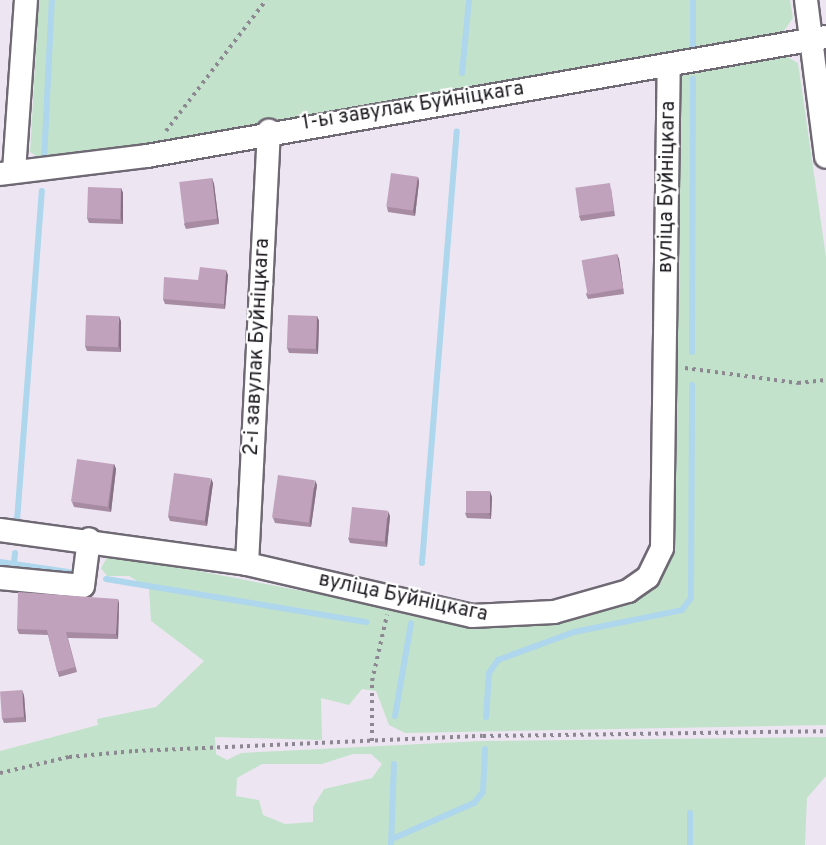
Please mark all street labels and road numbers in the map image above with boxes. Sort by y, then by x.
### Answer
street label: 1-ы завулак Буйніцкага [300,78,526,136]
street label: вуліца Буйніцкага [654,101,682,273]
street label: 2-і завулак Буйніцкага [240,238,276,456]
street label: вуліца Буйніцкага [316,568,490,628]

